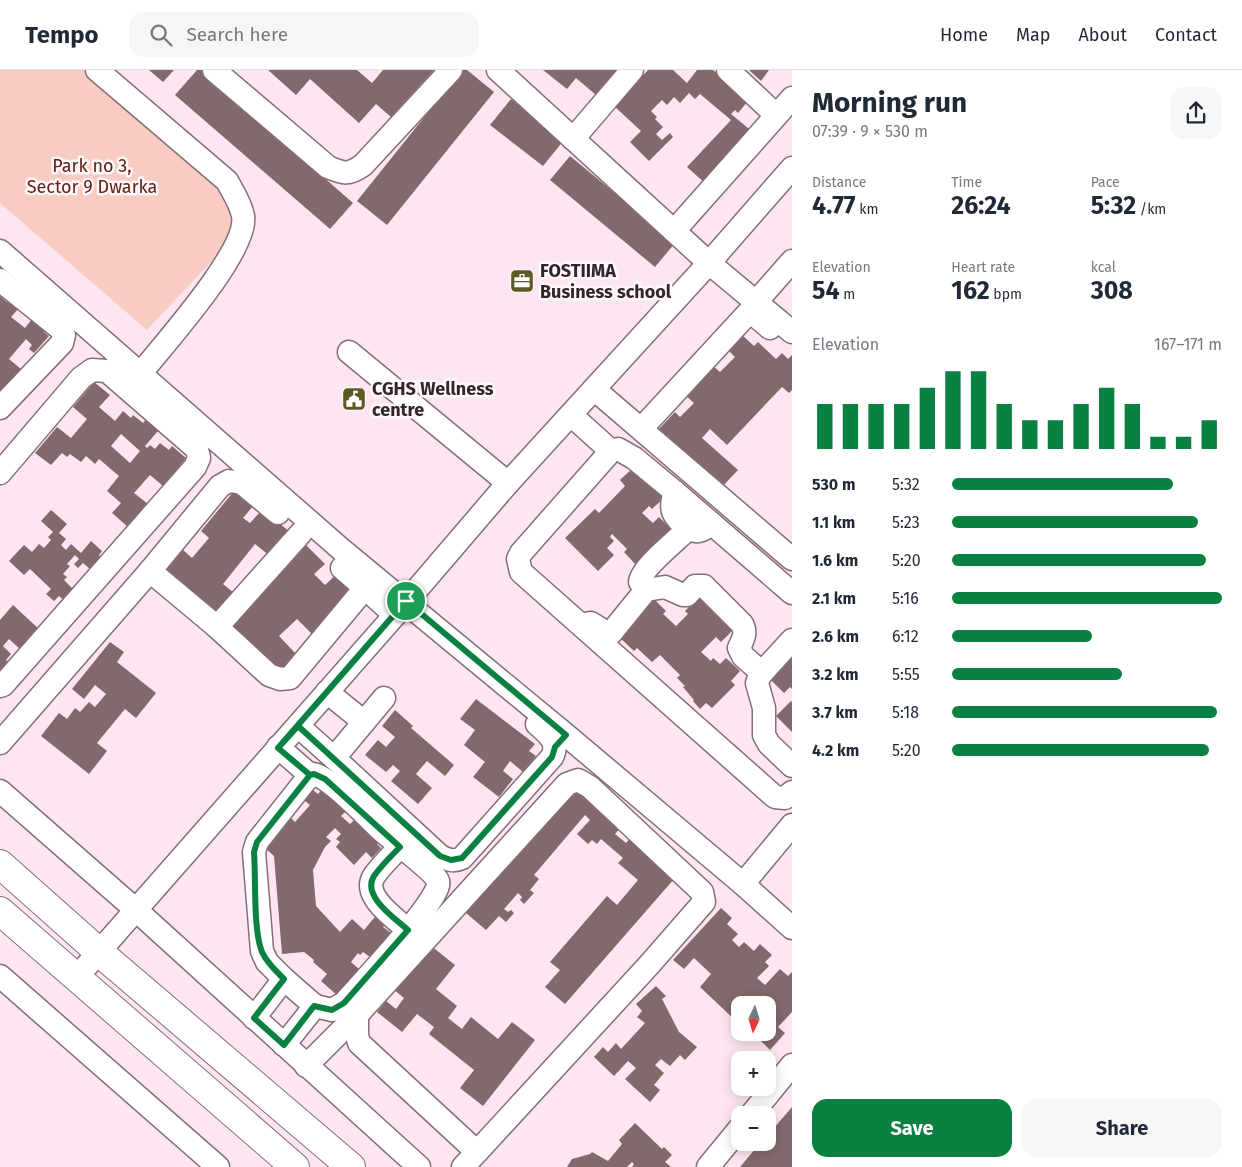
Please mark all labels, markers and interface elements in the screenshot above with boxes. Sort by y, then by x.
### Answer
search box [129,12,479,57]
text: Tempo [25,21,99,49]
icon: search [147,21,175,49]
text: Search here [187,23,288,46]
text: Home [940,24,988,46]
text: Map [1016,24,1050,46]
text: About [1078,24,1127,46]
text: Contact [1155,24,1217,46]
text: Morning run [812,86,967,119]
button: share [1170,87,1222,139]
text: 07:39 · 9 × 530 m [812,122,928,141]
park label: Park no 3, Sector 9 Dwarka [27,155,157,198]
text: Distance [812,174,866,191]
text: Time [951,174,982,191]
text: Pace [1091,174,1120,191]
text: 4.77 [812,191,856,221]
text: 26:24 [951,191,1011,221]
text: 5:32 [1091,191,1136,221]
text: km [856,201,878,218]
text: /km [1136,201,1166,218]
text: Elevation [812,259,871,276]
text: Heart rate [951,259,1015,276]
text: kcal [1091,259,1116,276]
place label: FOSTIIMA Business school [540,260,672,303]
office icon: FOSTIIMA Business school [509,268,535,294]
text: 54 [812,276,840,306]
text: 162 [951,276,990,306]
text: 308 [1091,276,1133,306]
text: m [840,286,855,303]
text: bpm [990,286,1022,303]
text: Elevation [812,335,879,354]
text: 167–171 m [1154,335,1222,354]
place label: CGHS Wellness centre [372,378,494,421]
public building icon: CGHS Wellness centre [341,386,367,412]
text: 530 m [812,475,855,494]
text: 5:32 [892,475,920,494]
text: 1.1 km [812,513,855,532]
text: 5:23 [892,513,920,532]
text: 1.6 km [812,551,858,570]
text: 5:20 [892,551,921,570]
pin [385,580,427,622]
icon: arrive [392,587,420,615]
text: 2.1 km [812,589,856,608]
text: 5:16 [892,589,919,608]
text: 2.6 km [812,627,859,646]
text: 6:12 [892,627,919,646]
text: 3.2 km [812,665,859,684]
text: 5:55 [892,665,920,684]
text: 3.7 km [812,703,858,722]
text: 5:18 [892,703,919,722]
text: 4.2 km [812,741,859,760]
text: 5:20 [892,741,921,760]
north arrow [731,996,776,1041]
map controls [731,996,776,1151]
button: + [731,1051,776,1096]
button: Save [812,1099,1012,1157]
button: Share [1022,1099,1222,1157]
button: − [731,1106,776,1151]

